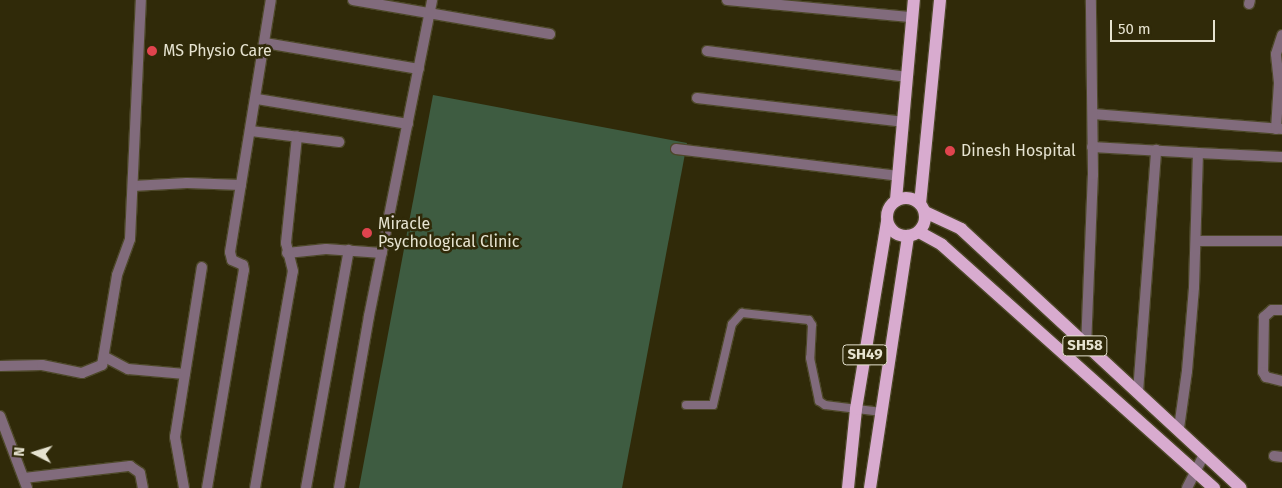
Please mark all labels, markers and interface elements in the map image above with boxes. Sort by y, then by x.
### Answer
scale bar [1112,10,1217,42]
text: 50 m [1118,20,1151,38]
place label: MS Physio Care [163,41,272,61]
marker: MS Physio Care [145,44,159,58]
place label: Dinesh Hospital [961,141,1076,161]
marker: Dinesh Hospital [943,144,957,158]
place label: Miracle Psychological Clinic [378,214,519,252]
marker: Miracle Psychological Clinic [360,226,374,240]
road number: SH58 [1061,334,1109,358]
road number: SH49 [841,342,889,368]
north arrow [10,428,60,478]
text: N [11,446,28,457]

